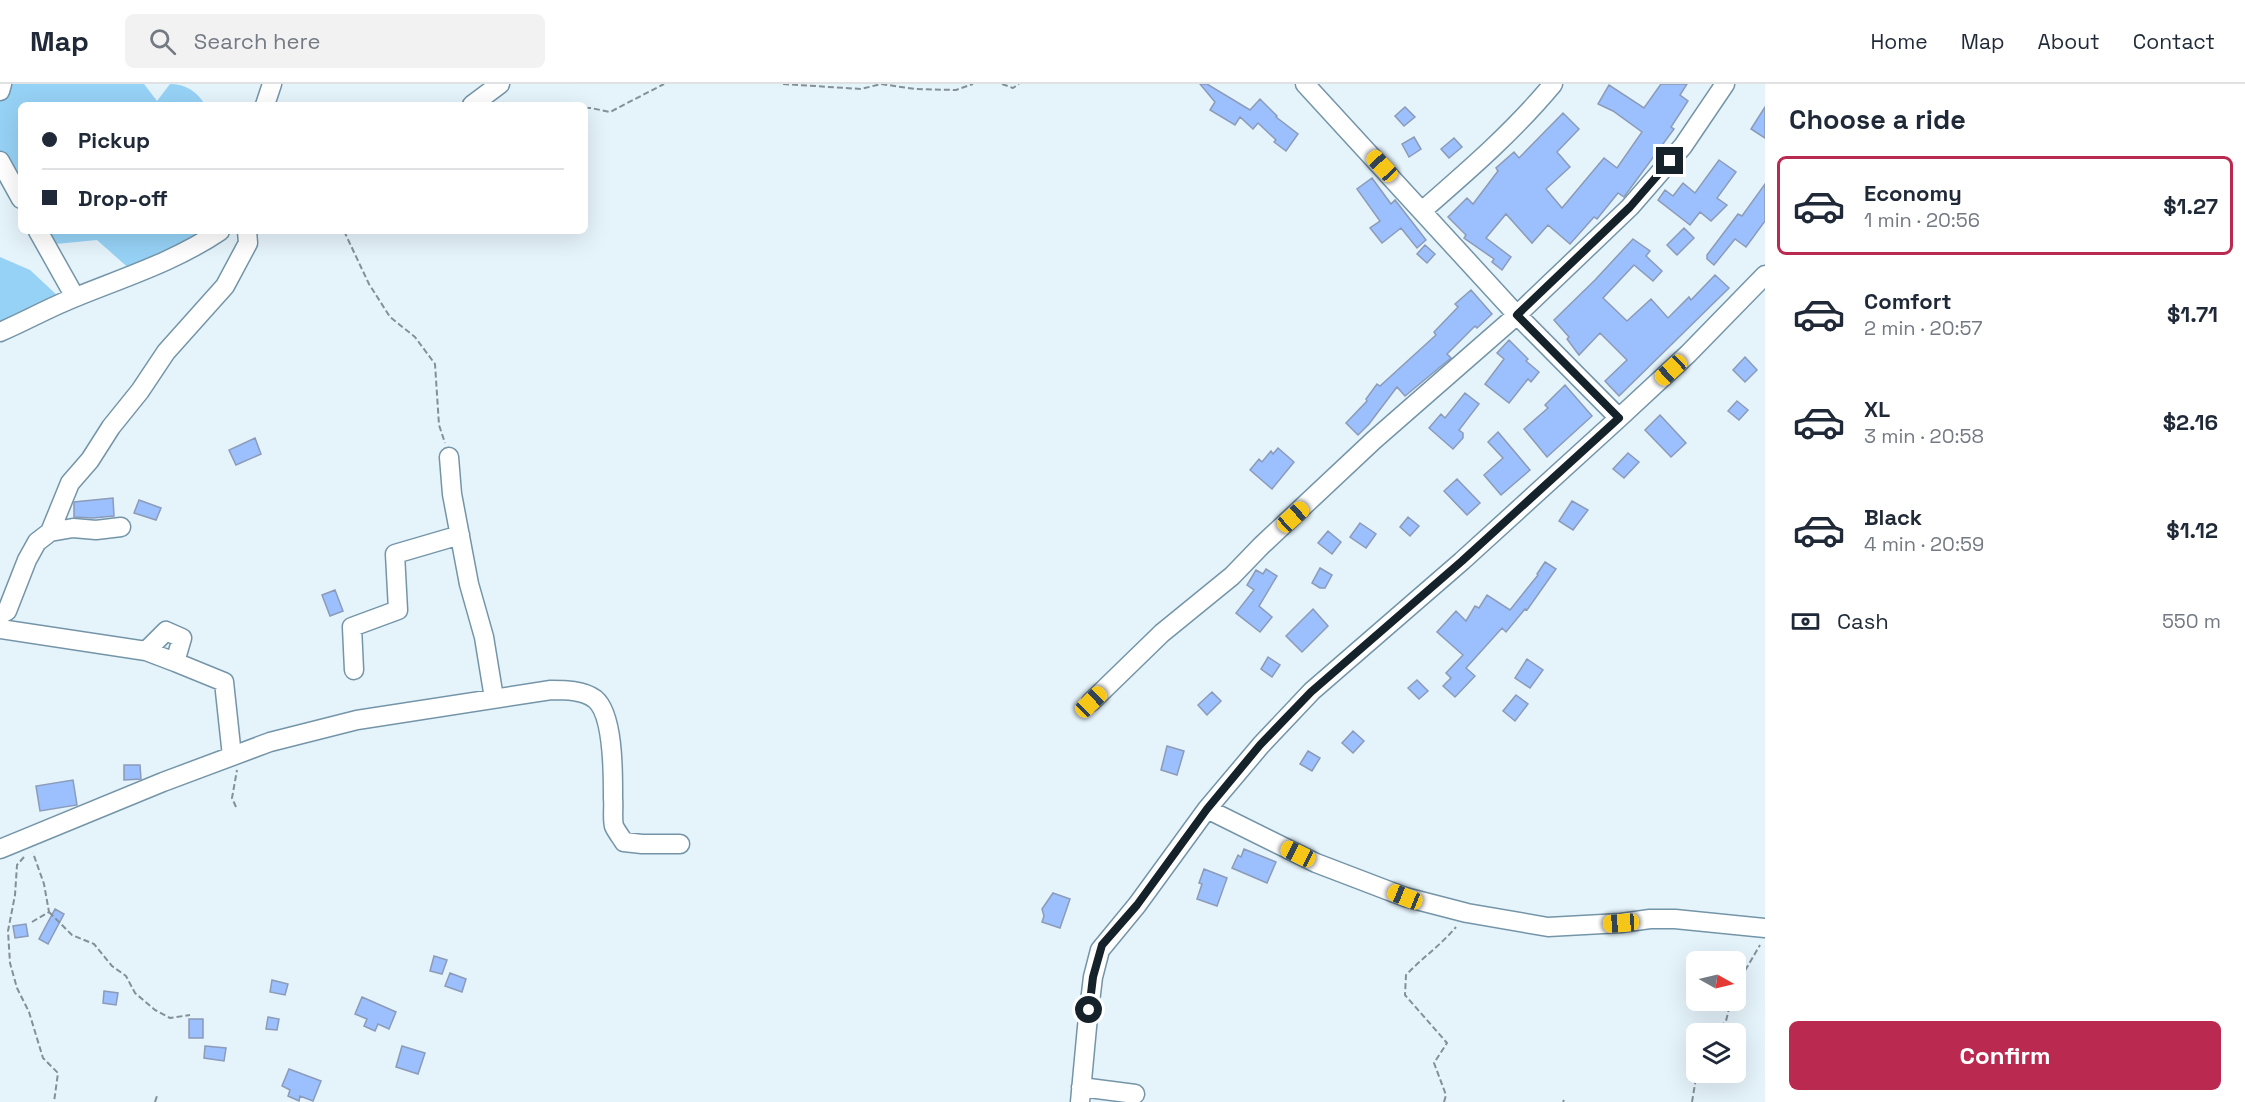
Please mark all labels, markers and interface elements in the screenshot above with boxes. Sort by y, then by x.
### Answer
search box [125,14,545,68]
text: Map [30,23,89,59]
icon: search [146,25,179,58]
text: Search here [194,27,321,55]
text: Home [1870,28,1928,55]
text: Map [1961,28,2005,55]
text: About [2038,28,2100,55]
text: Contact [2133,28,2215,55]
text: Choose a ride [1789,102,1966,137]
text: Pickup [78,126,150,154]
car [1363,147,1401,185]
route end [1656,147,1683,174]
icon: car [1792,179,1846,233]
text: Economy [1864,179,1962,207]
text: Drop-off [78,184,168,212]
text: $1.27 [2163,192,2218,220]
text: 1 min · 20:56 [1864,207,1980,233]
icon: car [1792,287,1846,341]
text: Comfort [1864,287,1952,315]
text: $1.71 [2167,300,2218,328]
text: 2 min · 20:57 [1864,315,1983,341]
car [1652,351,1690,389]
icon: car [1792,395,1846,449]
text: XL [1864,395,1890,423]
text: $2.16 [2163,408,2218,436]
text: 3 min · 20:58 [1864,423,1984,449]
car [1274,498,1312,536]
icon: car [1792,503,1846,557]
text: Black [1864,503,1922,531]
text: $1.12 [2166,516,2218,544]
text: 4 min · 20:59 [1864,531,1984,557]
icon: cash [1789,605,1822,638]
text: Cash [1837,607,1889,635]
text: 550 m [2162,608,2221,634]
car [1072,683,1110,721]
car [1278,838,1318,870]
car [1385,882,1425,912]
car [1602,913,1640,933]
north arrow [1686,951,1746,1011]
map controls [1686,951,1746,1083]
route start [1075,996,1102,1023]
button: Confirm [1789,1021,2221,1090]
button: layers [1686,1023,1746,1083]

